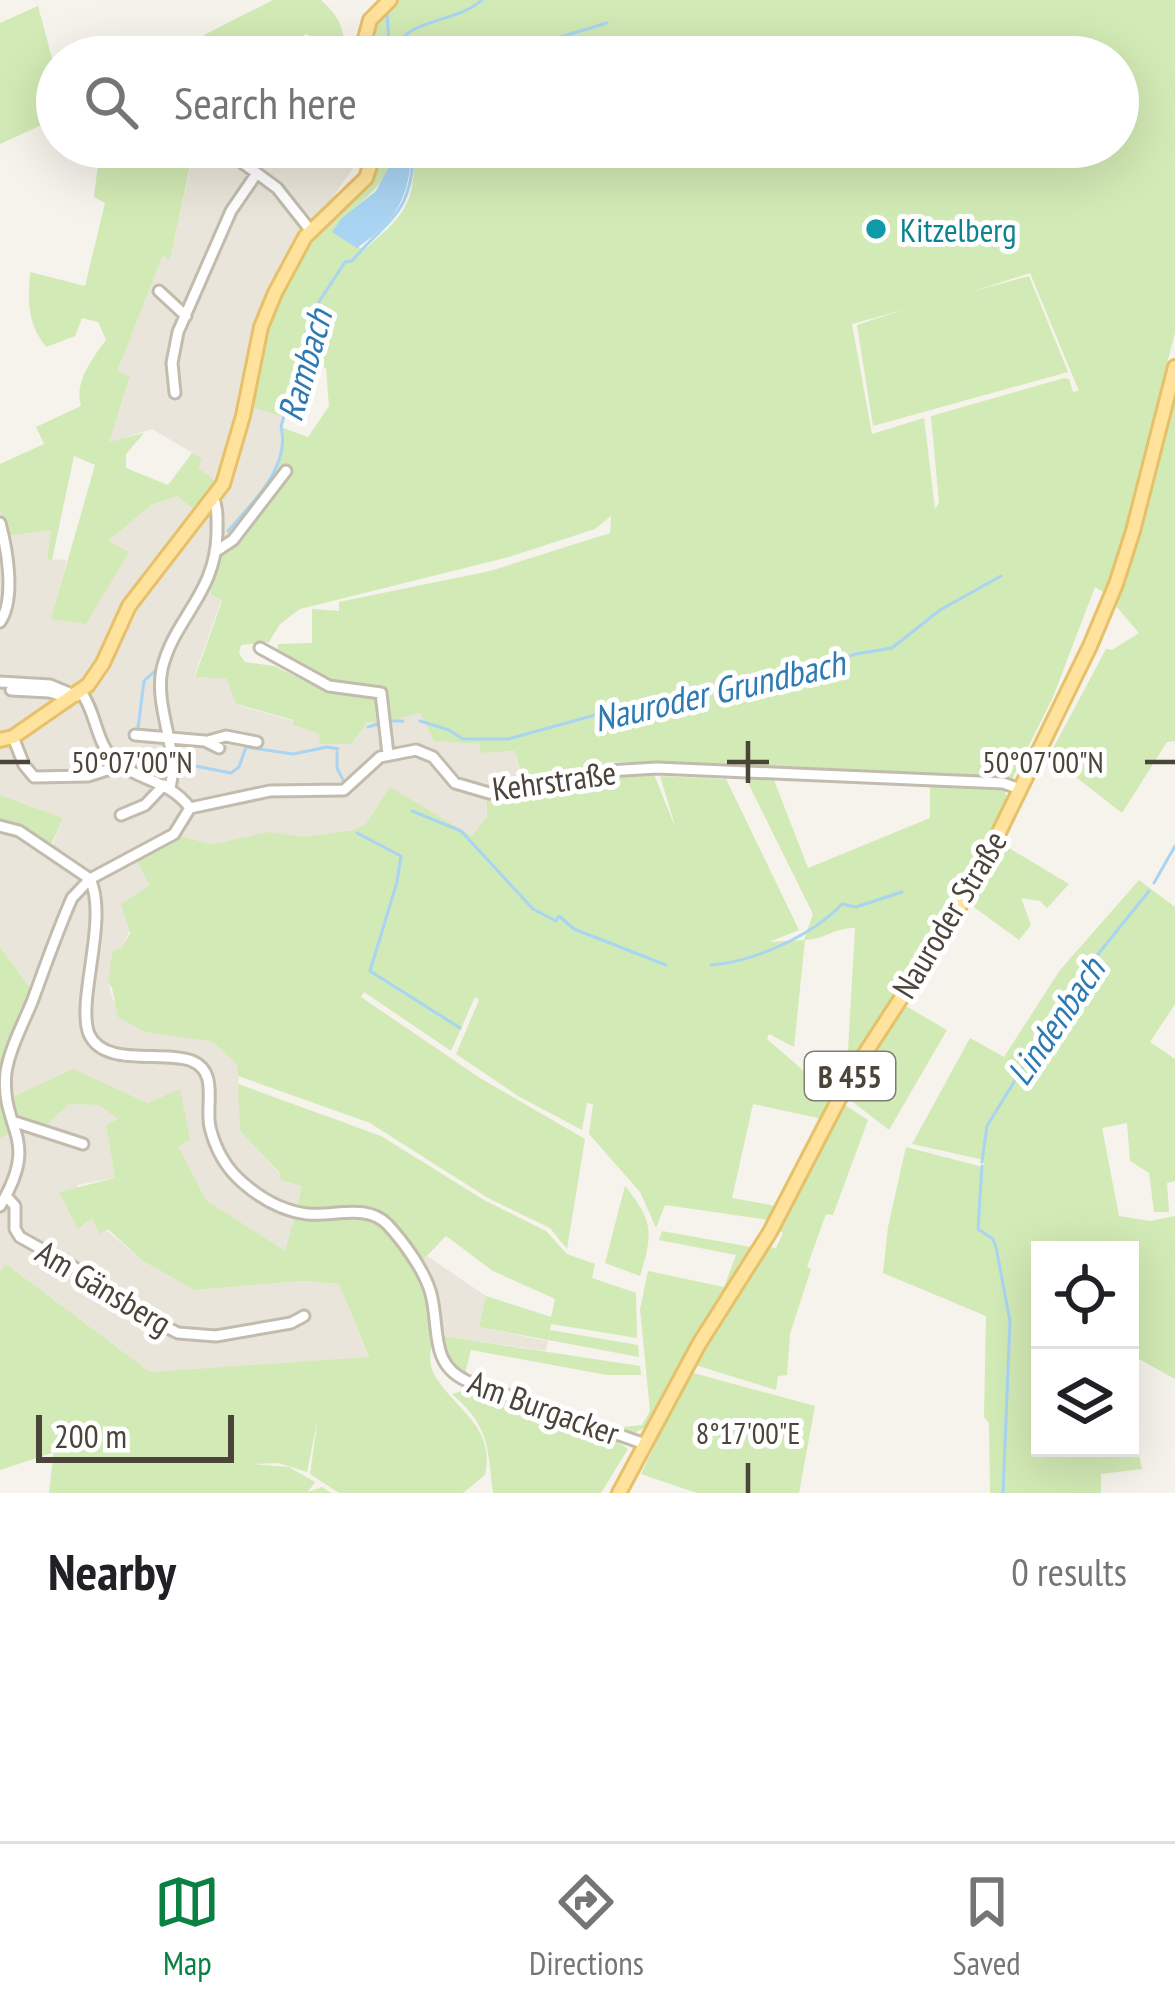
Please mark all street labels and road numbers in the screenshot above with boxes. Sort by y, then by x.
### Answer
street label: Kehrstraße [489,750,619,810]
street label: Nauroder Straße [882,822,1016,1006]
road number: B 455 [805,1052,895,1100]
street label: Am Gänsberg [28,1230,180,1344]
street label: Am Burgacker [463,1360,625,1454]

